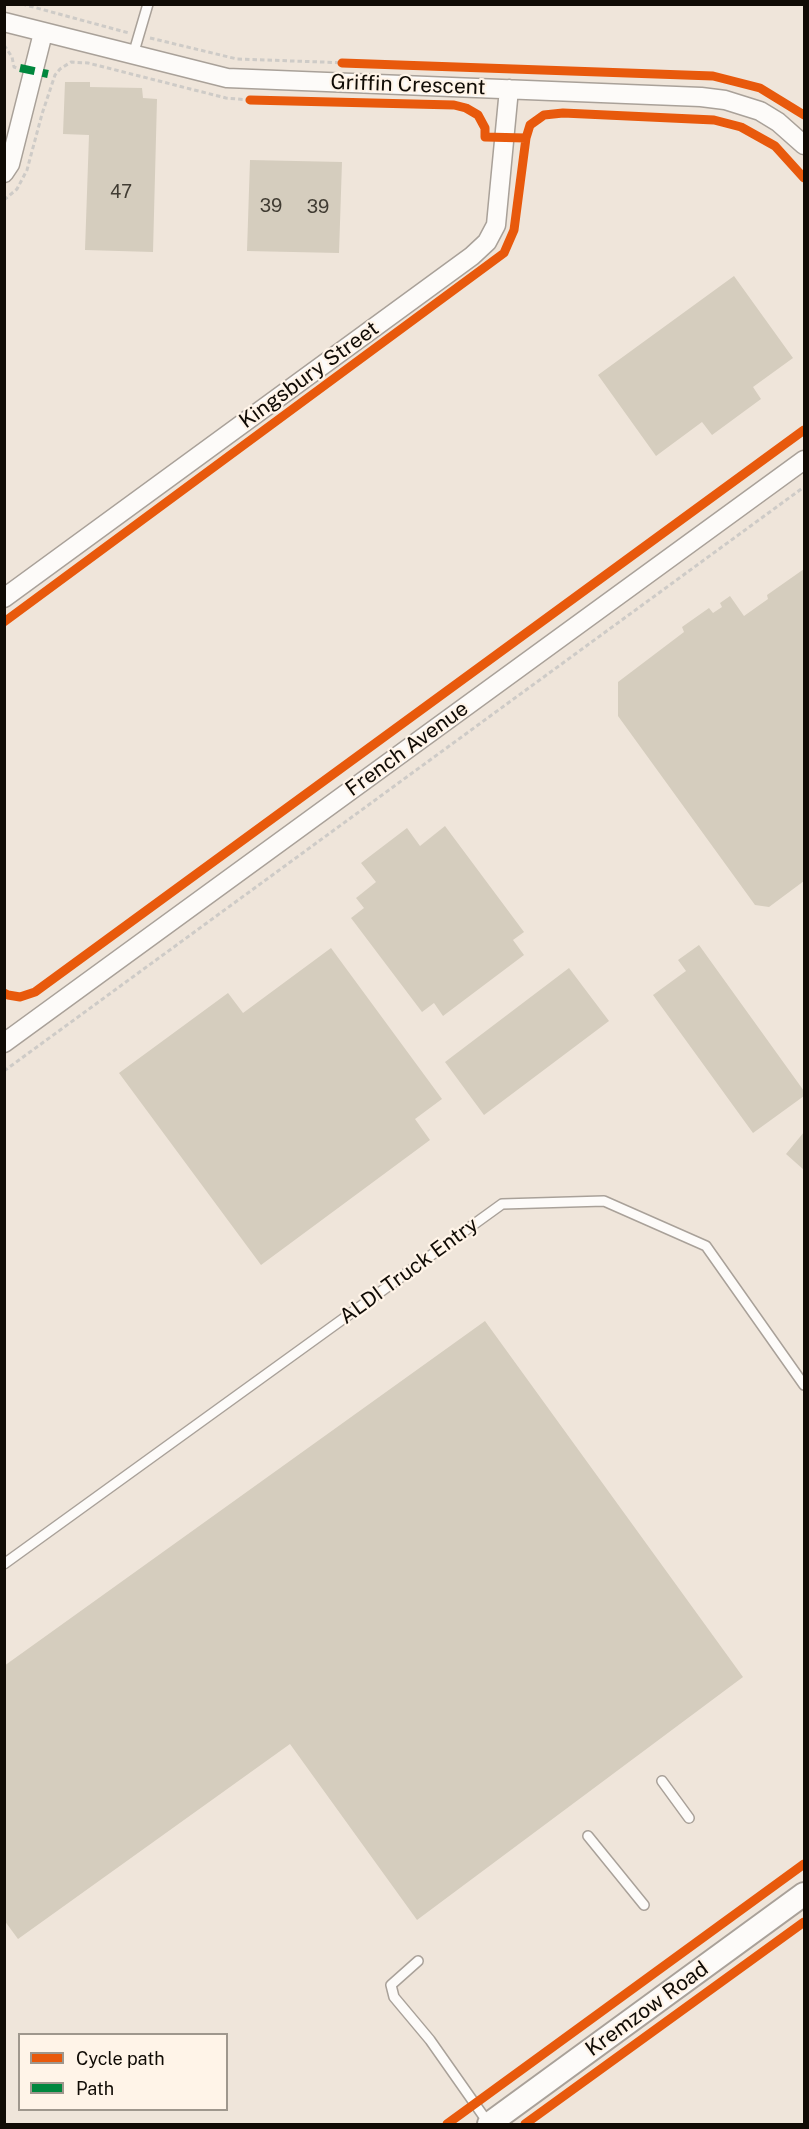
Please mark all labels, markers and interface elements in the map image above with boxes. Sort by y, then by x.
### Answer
street label: Griffin Crescent [330,70,486,100]
house number: 47 [110,181,132,203]
house number: 39 [260,195,282,217]
house number: 39 [307,196,329,218]
street label: Kingsbury Street [234,316,384,434]
street label: French Avenue [341,696,473,802]
street label: ALDI Truck Entry [335,1212,483,1330]
street label: Kremzow Road [581,1956,713,2062]
legend [18,2033,228,2111]
text: Cycle path [76,2048,165,2069]
text: Path [76,2078,114,2099]

